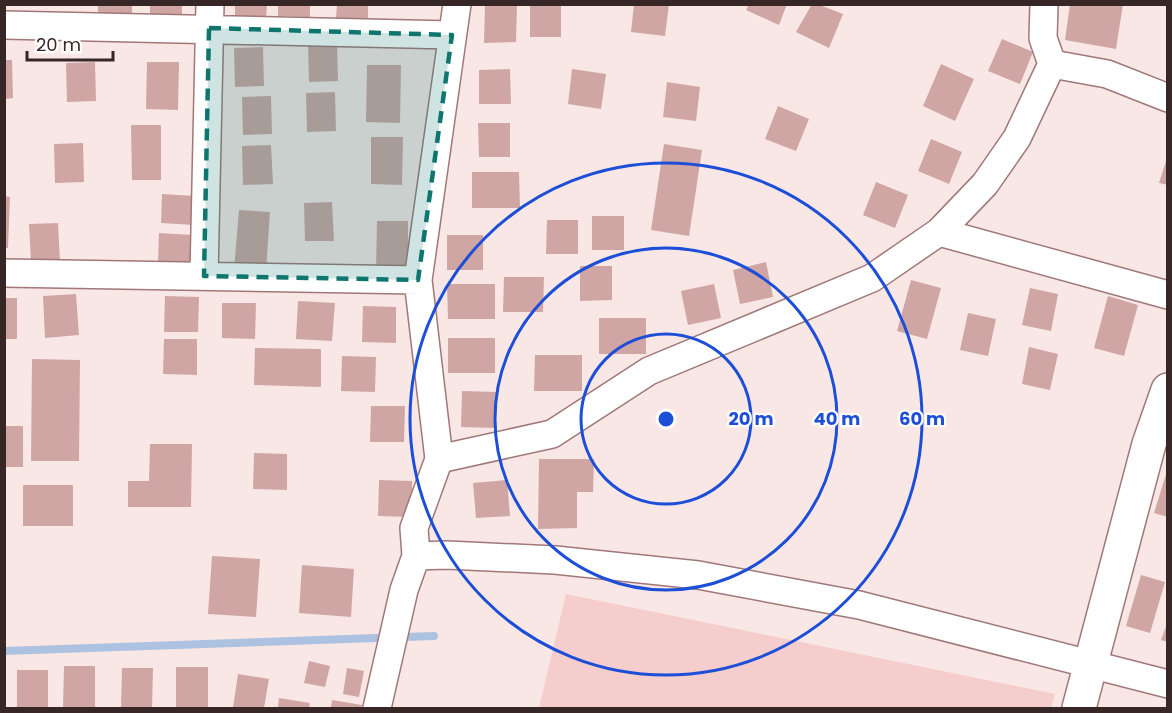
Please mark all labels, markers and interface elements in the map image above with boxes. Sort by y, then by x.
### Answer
scale bar [27,24,112,62]
text: 20 m [36,32,81,57]
text: 20 m [729,406,773,431]
text: 40 m [814,406,860,431]
text: 60 m [899,406,945,431]
centre of rings [656,409,676,429]

